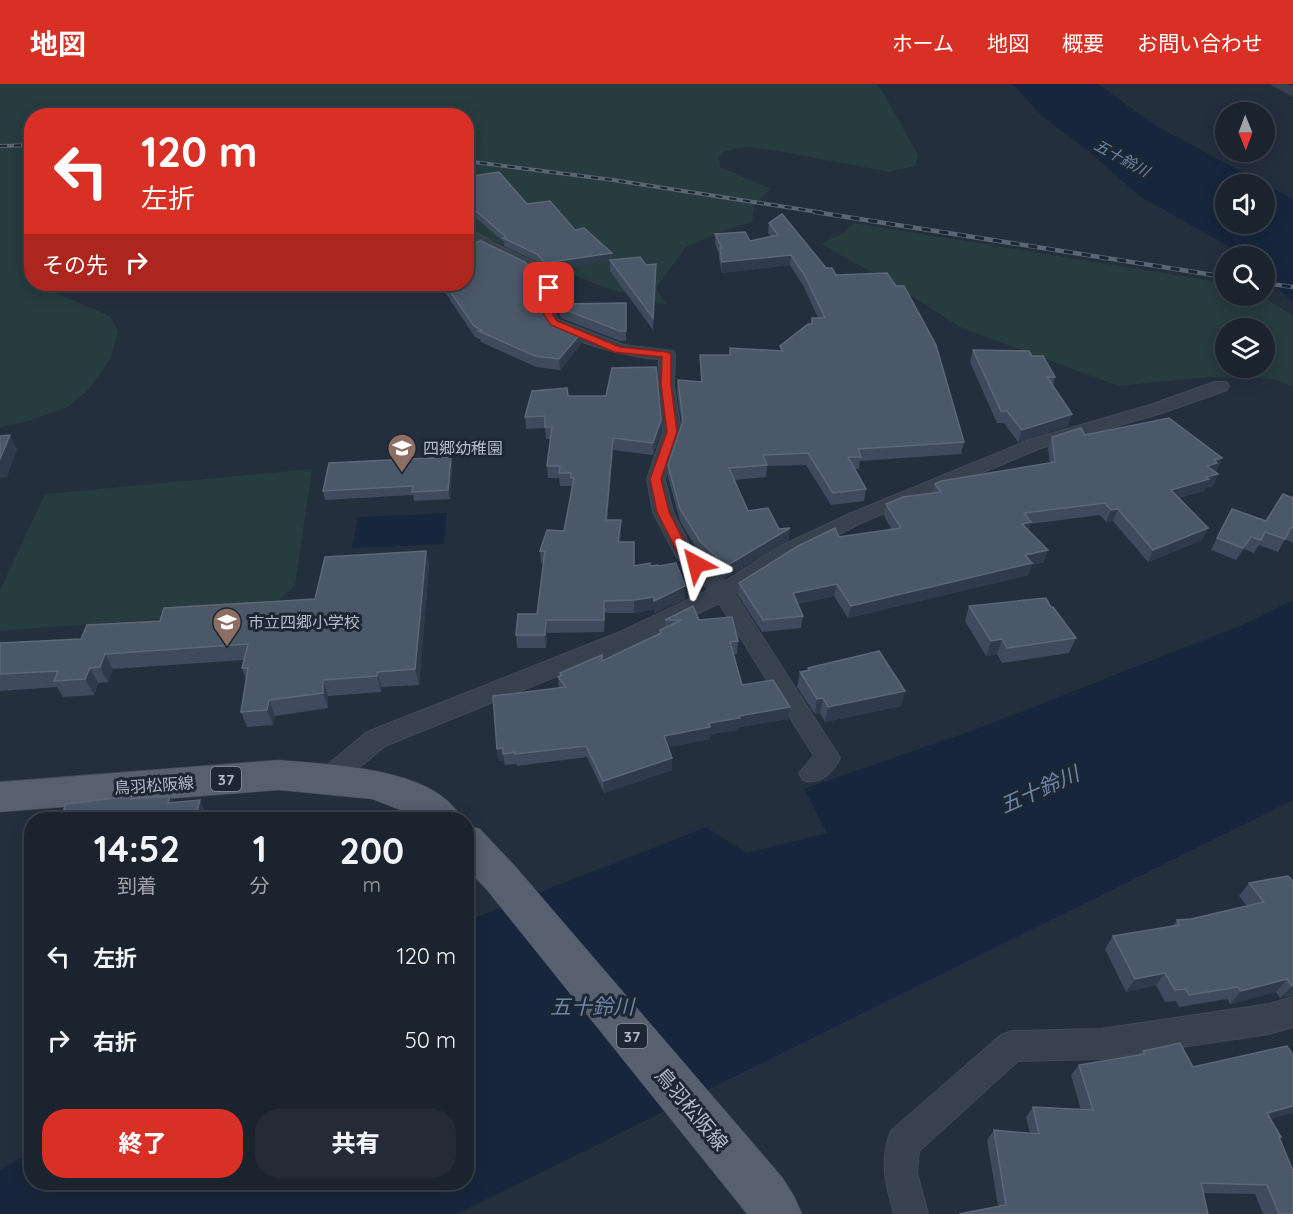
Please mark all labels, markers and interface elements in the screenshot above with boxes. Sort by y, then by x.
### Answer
text: 地図 [30,26,86,61]
text: ホーム [892,30,954,56]
text: 地図 [987,30,1029,56]
text: 概要 [1062,30,1104,56]
text: お問い合わせ [1137,30,1263,56]
north arrow [1215,102,1275,162]
map controls [1215,102,1275,378]
text: 120 m [141,125,258,178]
icon: left [42,132,120,210]
water label: 五十鈴川 [1091,135,1155,182]
button: sound [1215,174,1275,234]
text: 左折 [141,181,195,215]
icon: right [120,246,153,279]
button: search [1215,246,1275,306]
text: その先 [42,251,108,279]
pin [523,262,574,313]
icon: arrive [532,271,565,304]
button: layers [1215,318,1275,378]
school or university icon: 四郷幼稚園 [386,432,418,474]
place label: 四郷幼稚園 [423,438,503,458]
position arrow [664,532,728,596]
school or university icon: 市立四郷小学校 [211,606,243,648]
place label: 市立四郷小学校 [248,612,360,632]
water label: 五十鈴川 [995,759,1084,818]
road number: 37 [211,767,241,791]
street label: 鳥羽松阪線 [113,772,195,798]
text: 14:52 [94,826,180,871]
text: 1 [253,826,267,871]
text: 200 [340,828,404,873]
text: m [363,872,381,897]
text: 到着 [117,873,157,898]
text: 分 [250,873,270,898]
icon: left [42,940,75,973]
text: 120 m [397,942,456,970]
text: 左折 [93,944,137,972]
water label: 五十鈴川 [550,993,636,1019]
icon: right [42,1024,75,1057]
road number: 37 [617,1024,647,1048]
text: 50 m [405,1026,456,1054]
text: 右折 [93,1028,137,1056]
street label: 鳥羽松阪線 [650,1063,734,1155]
button: 終了 [42,1109,243,1178]
button: 共有 [255,1109,456,1178]

